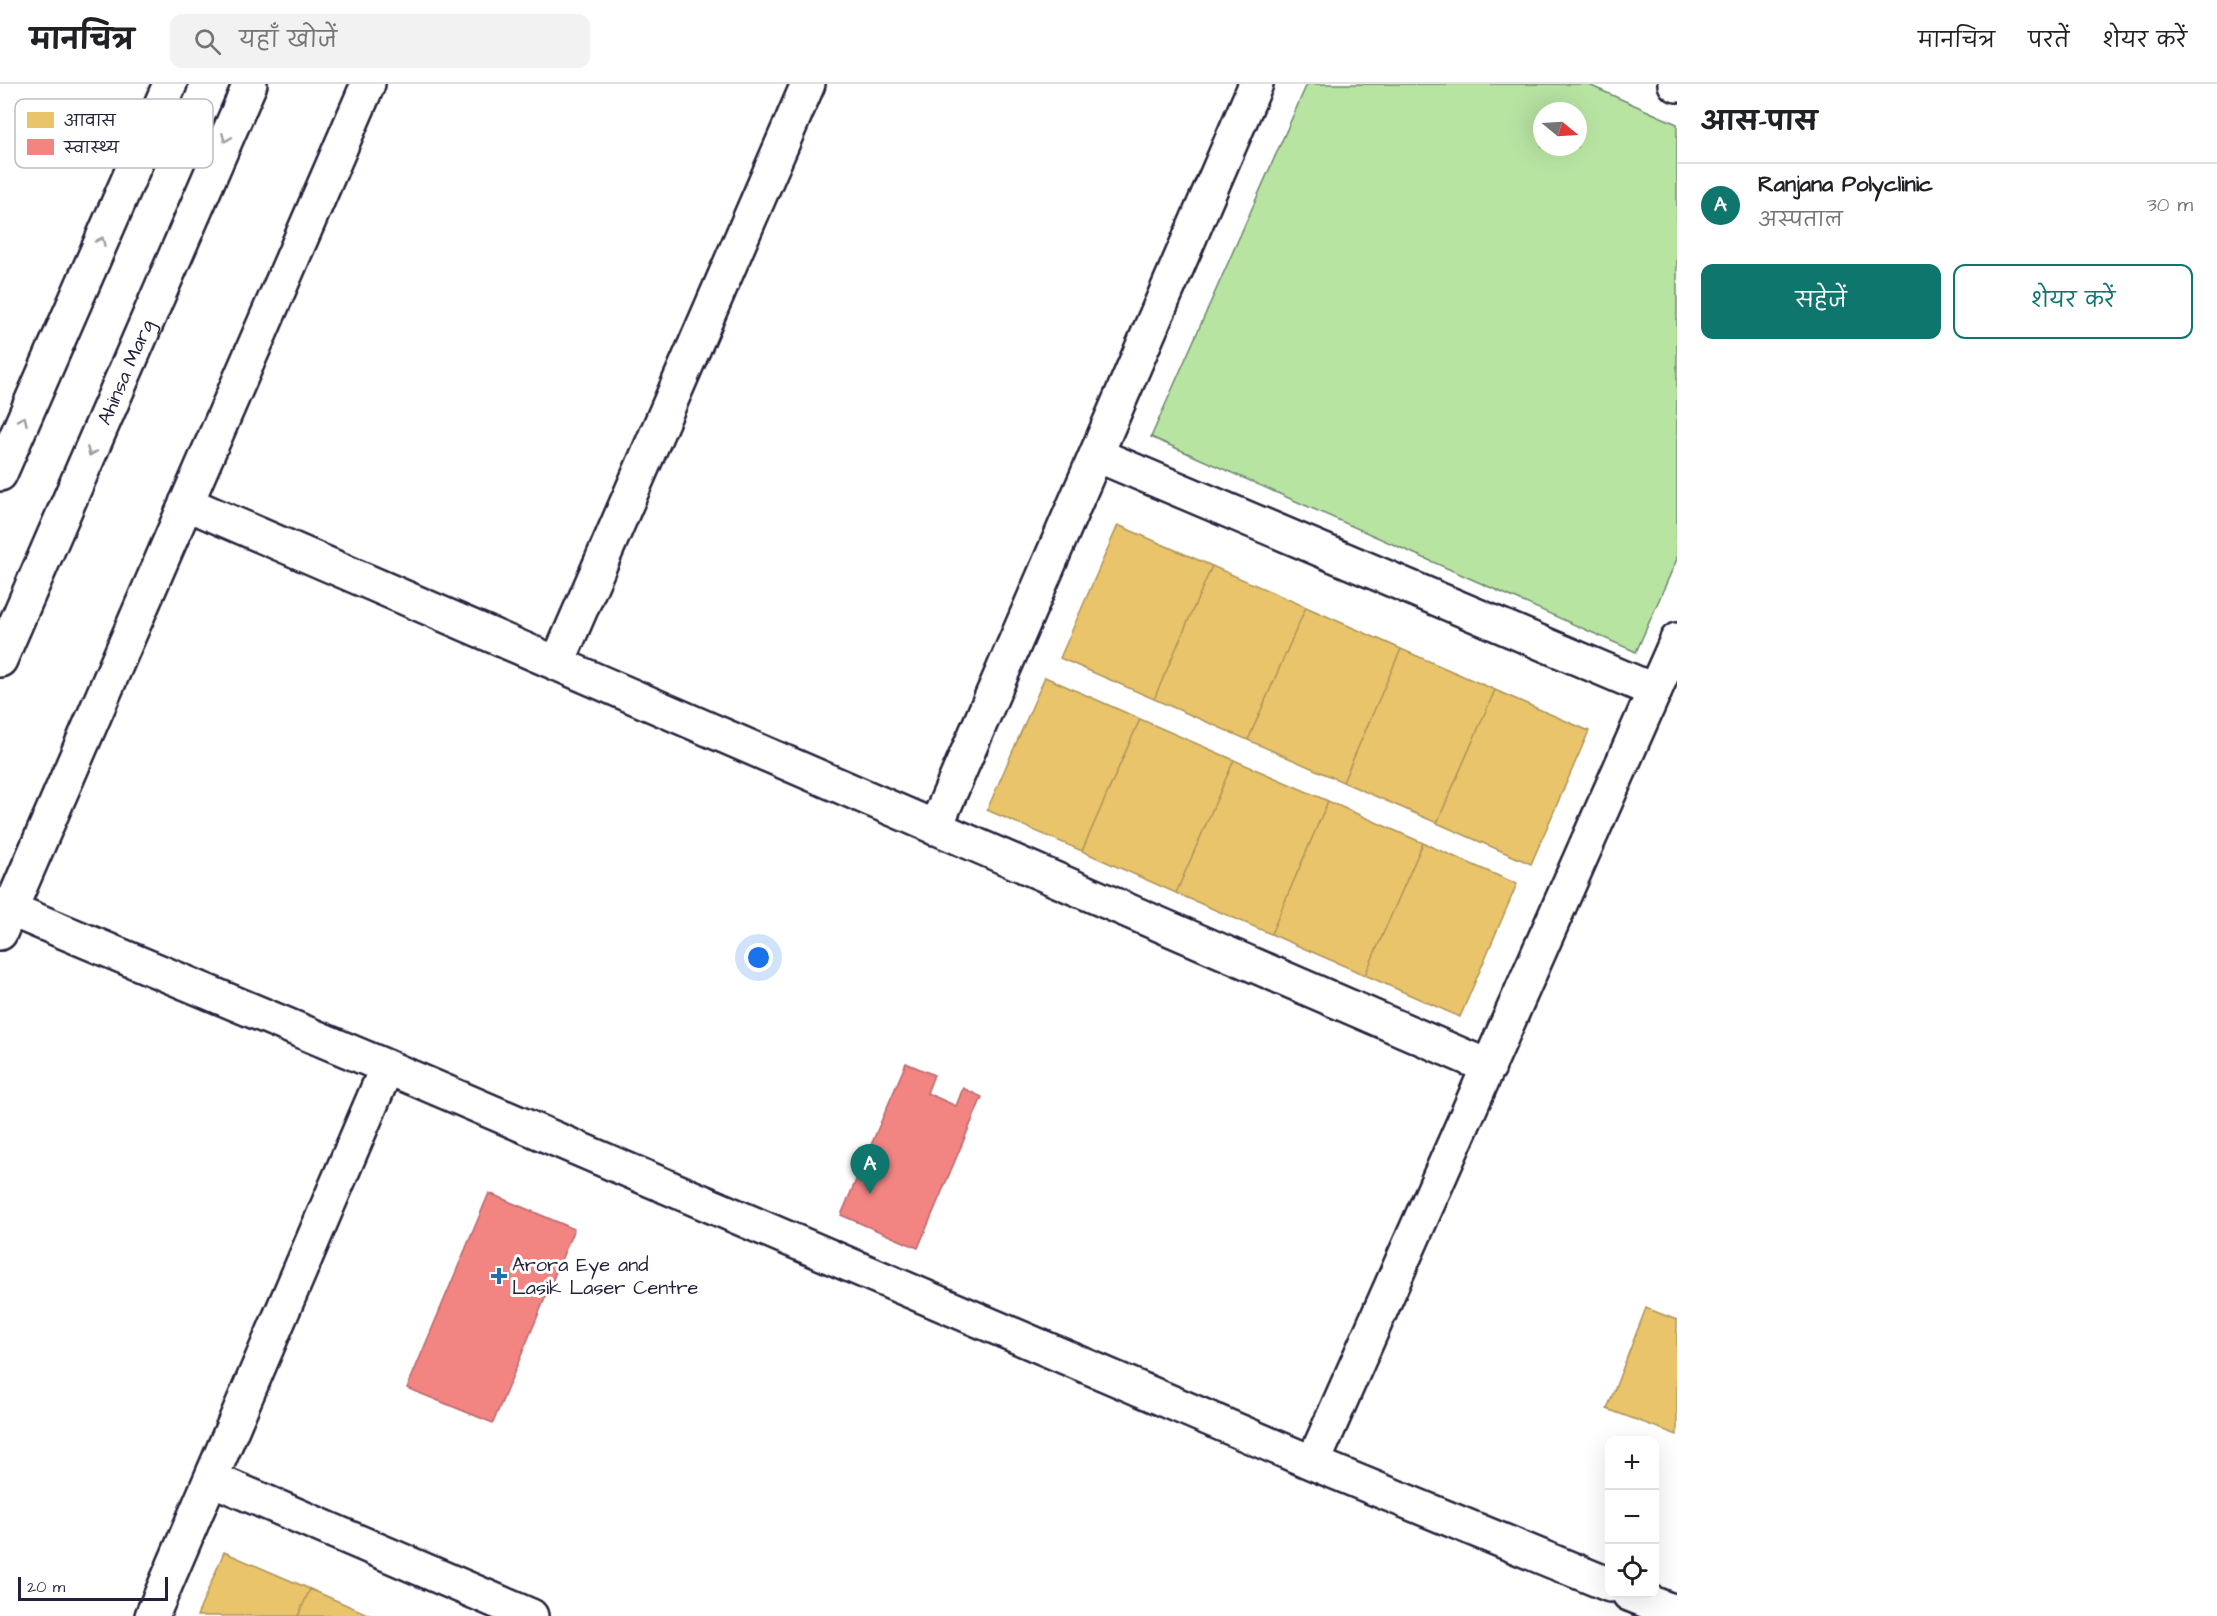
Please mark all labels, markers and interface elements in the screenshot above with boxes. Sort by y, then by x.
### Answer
search box [170,14,590,68]
text: मानचित्र [30,21,134,60]
icon: search [191,25,224,58]
text: यहाँ खोजें [239,25,337,56]
text: मानचित्र [1918,26,1995,55]
text: परतें [2028,26,2069,55]
text: शेयर करें [2102,26,2187,55]
legend [15,99,213,168]
north arrow [1533,102,1587,156]
text: आस-पास [1701,104,1817,140]
text: आवास [64,110,117,132]
one-way arrow [222,131,234,142]
text: स्वास्थ्य [63,137,120,159]
text: Ranjana Polyclinic [1758,169,1933,200]
text: A [1714,191,1727,219]
text: 30 m [2147,191,2193,219]
text: अस्पताल [1758,206,1843,234]
one-way arrow [94,237,106,248]
button: सहेजें [1701,264,1941,339]
button: शेयर करें [1953,264,2193,339]
street label: Ahinsa Marg [91,315,162,429]
one-way arrow [16,415,28,426]
one-way arrow [86,445,98,456]
your location [744,943,773,972]
pin: A [850,1144,890,1194]
place label: Arora Eye and Lasik Laser Centre [512,1251,698,1302]
marker: Arora Eye and Lasik Laser Centre [490,1267,508,1285]
map controls [1605,1436,1659,1598]
button: + [1605,1436,1659,1490]
button: − [1605,1490,1659,1544]
button: locate [1605,1544,1659,1598]
scale bar [18,1574,168,1602]
text: 20 m [27,1576,65,1598]

